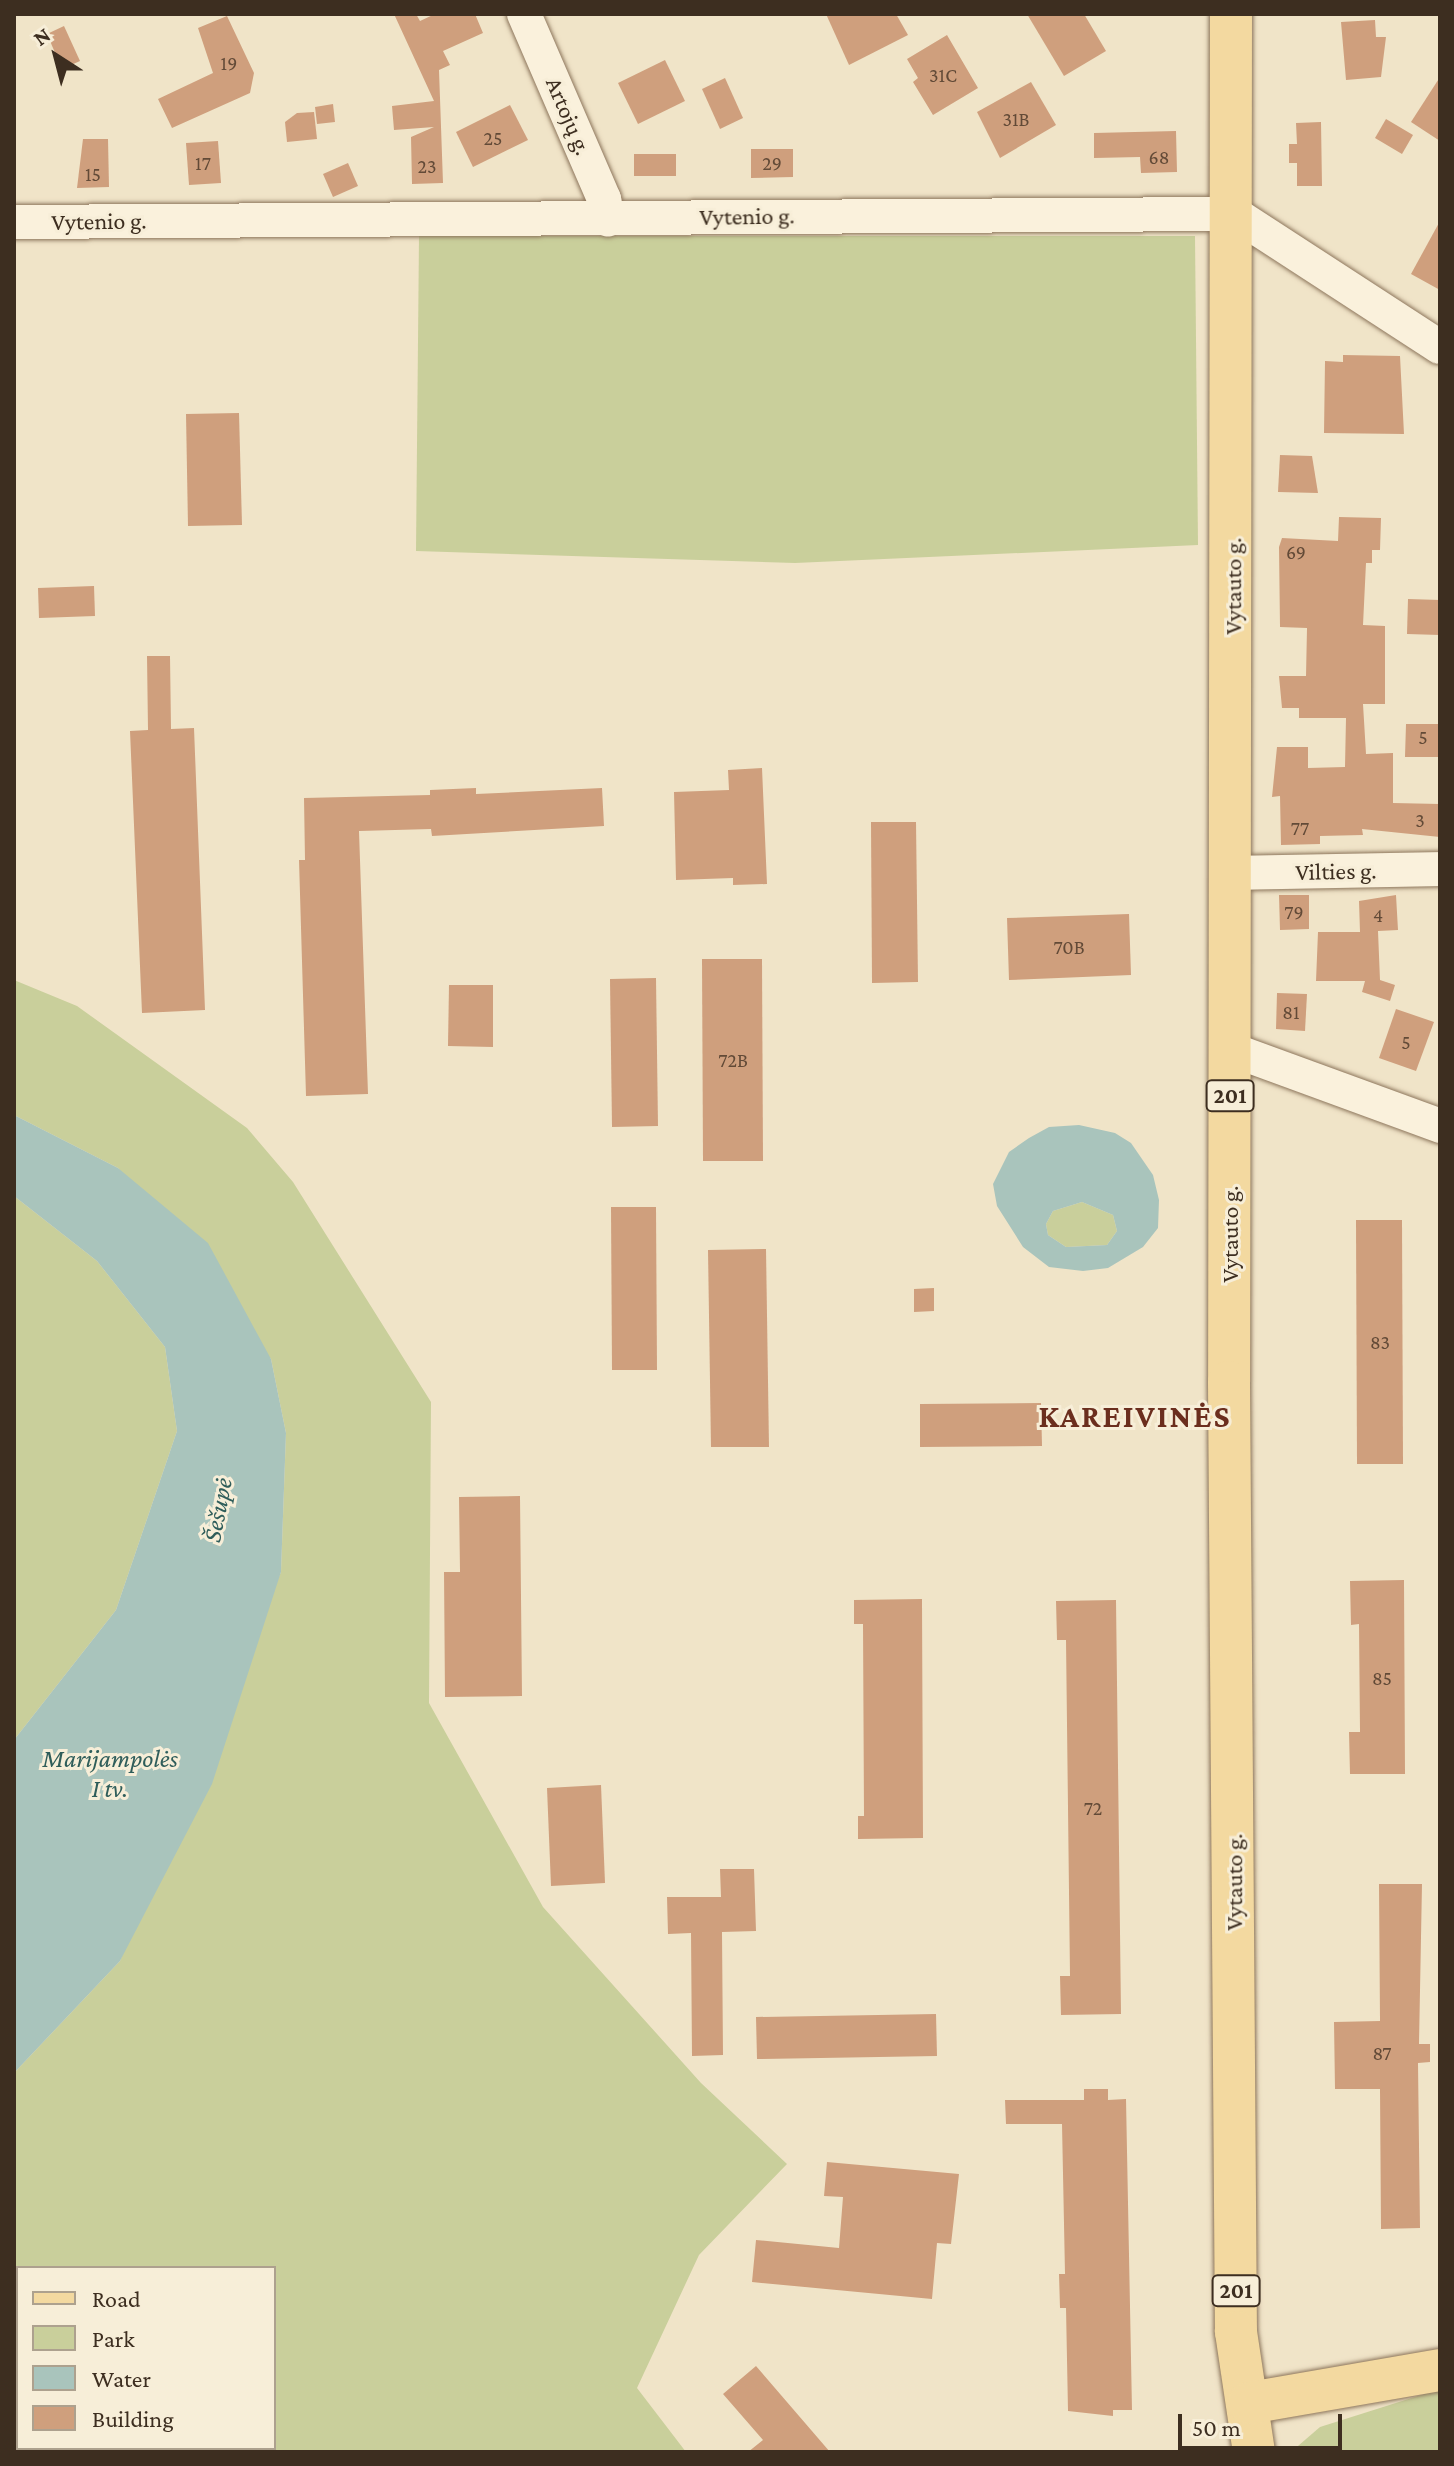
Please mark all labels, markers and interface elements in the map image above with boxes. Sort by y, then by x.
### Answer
north arrow [16,16,96,96]
text: N [28,22,55,51]
house number: 19 [221,51,237,75]
house number: 31C [929,63,957,87]
street label: Artojų g. [540,73,598,159]
house number: 31B [1002,107,1030,131]
house number: 25 [484,126,502,150]
house number: 68 [1149,145,1169,169]
house number: 17 [195,151,211,175]
house number: 29 [762,151,782,175]
house number: 23 [417,154,437,178]
house number: 15 [85,162,101,186]
street label: Vytenio g. [699,201,795,231]
street label: Vytenio g. [51,206,147,236]
street label: Vytauto g. [1219,537,1247,635]
house number: 69 [1286,540,1306,564]
house number: 5 [1418,725,1428,749]
house number: 3 [1415,808,1425,832]
house number: 77 [1291,816,1309,840]
street label: Vilties g. [1295,856,1377,886]
house number: 79 [1284,900,1304,924]
house number: 4 [1373,903,1383,927]
house number: 70B [1053,935,1085,959]
house number: 81 [1282,1000,1300,1024]
house number: 5 [1401,1030,1411,1054]
house number: 72B [718,1048,748,1072]
road number: 201 [1204,1078,1256,1114]
street label: Vytauto g. [1216,1185,1244,1283]
house number: 83 [1370,1330,1390,1354]
district label: KAREIVINĖS [1039,1397,1231,1435]
water label: Šešupė [196,1475,240,1545]
house number: 85 [1372,1666,1392,1690]
water label: Marijampolės I tv. [42,1743,178,1804]
house number: 72 [1084,1796,1102,1820]
street label: Vytauto g. [1220,1833,1248,1931]
house number: 87 [1372,2041,1392,2065]
legend [16,2266,276,2450]
road number: 201 [1210,2273,1262,2309]
text: Road [92,2285,141,2312]
text: Park [92,2325,135,2352]
text: Water [92,2365,151,2392]
scale bar [1182,2398,1346,2448]
text: Building [92,2405,174,2432]
text: 50 m [1192,2414,1241,2441]

